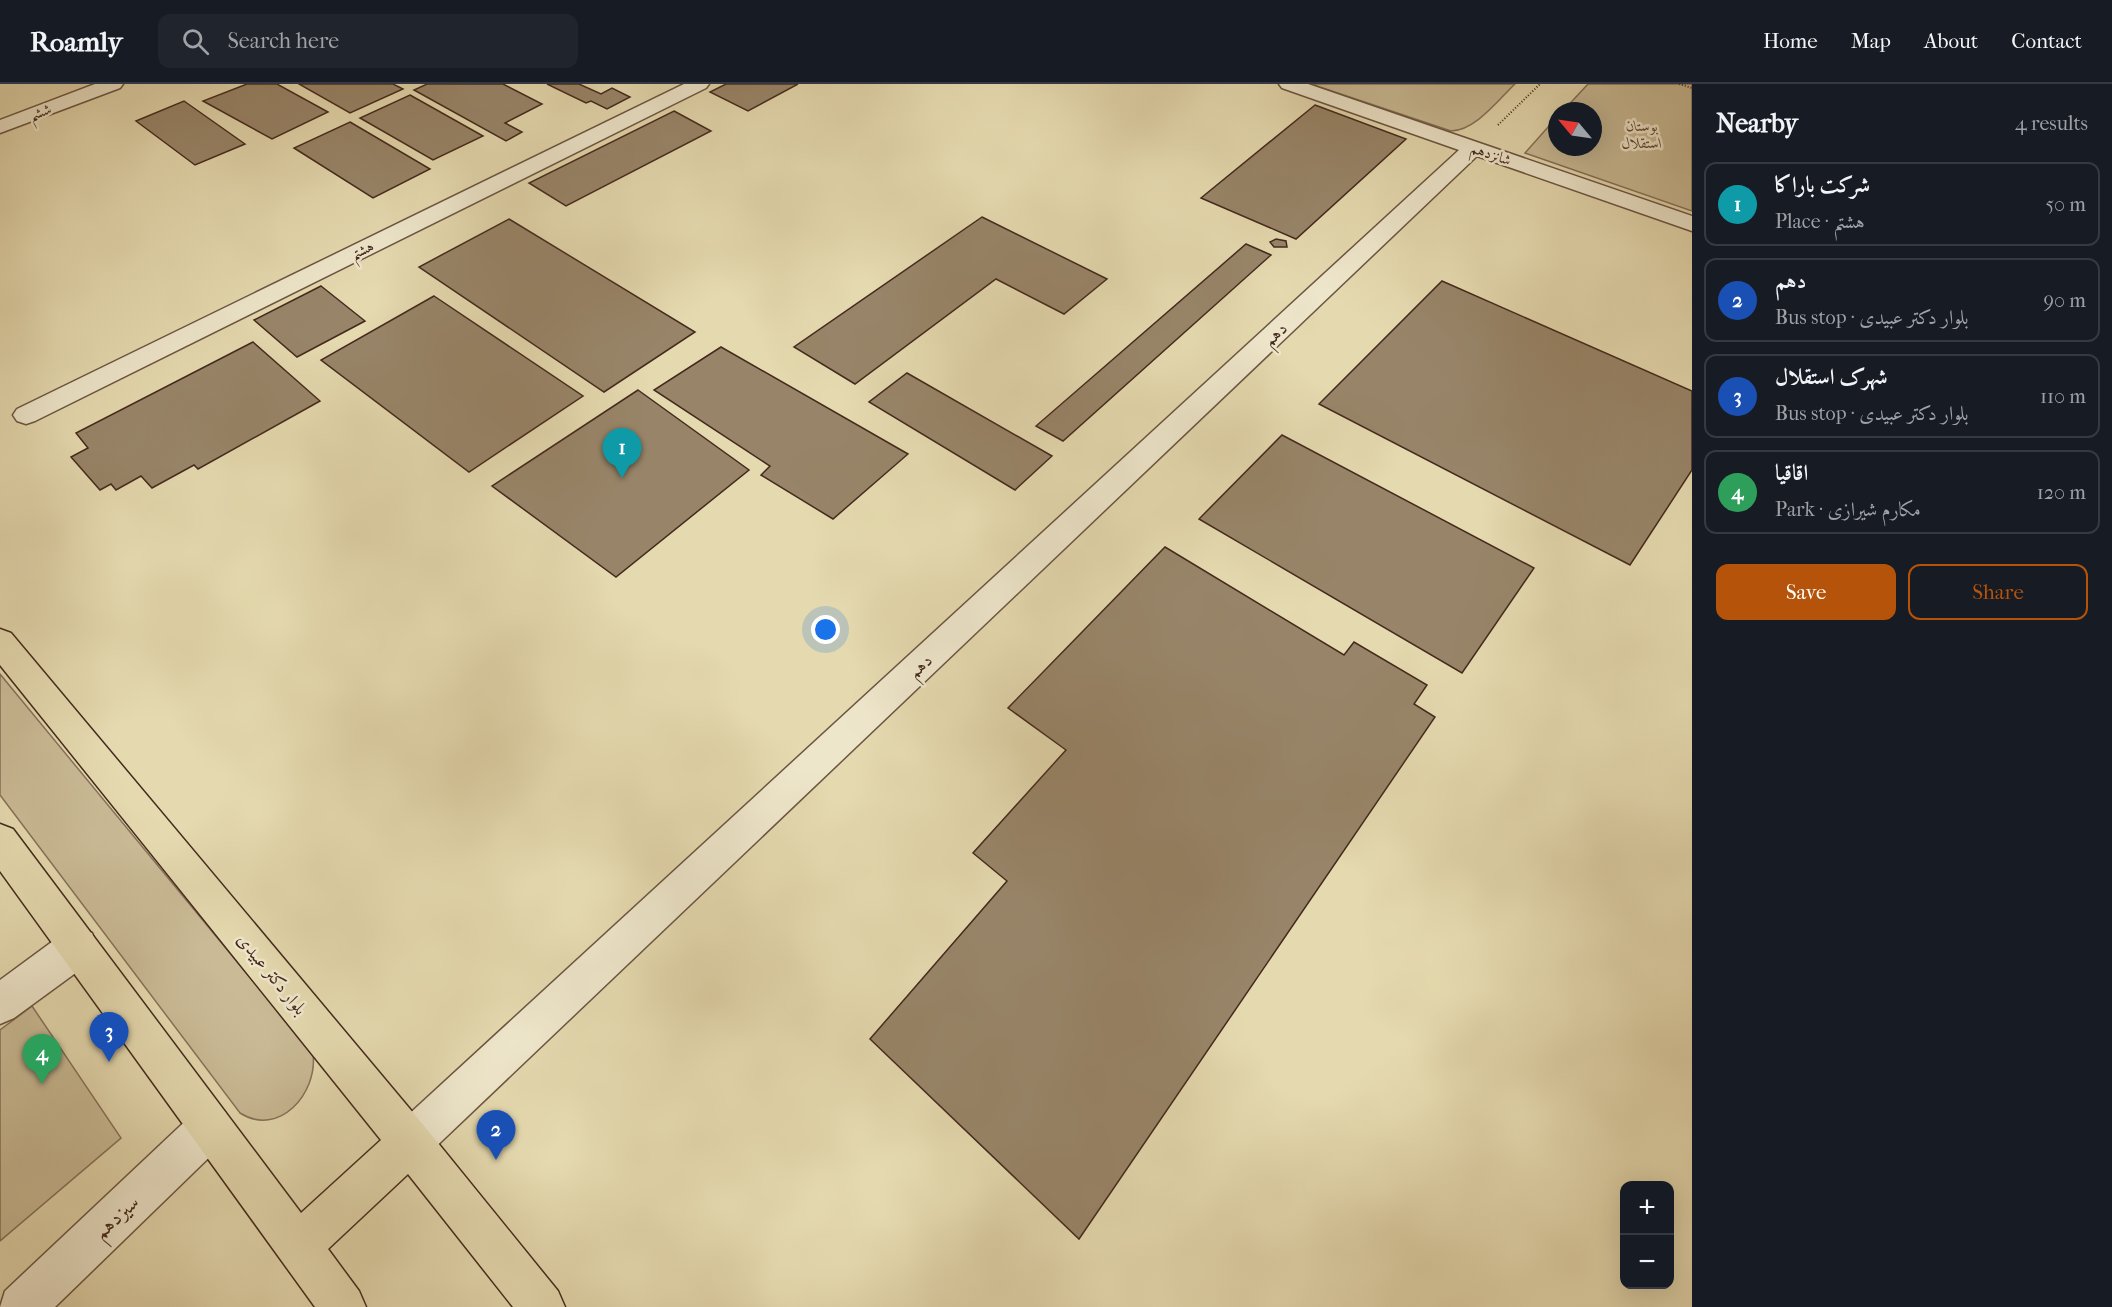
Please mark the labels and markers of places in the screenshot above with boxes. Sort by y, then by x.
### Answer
pin: 1 [602,428,642,478]
pin: 3 [90,1012,128,1062]
pin: 4 [22,1034,62,1084]
pin: 2 [476,1110,516,1160]

